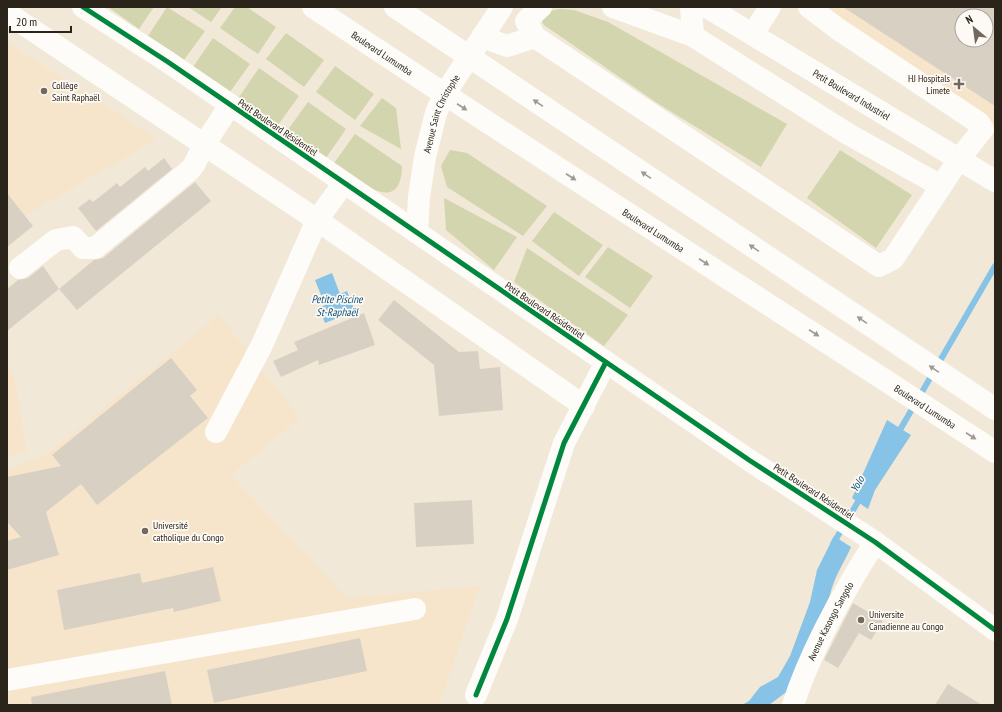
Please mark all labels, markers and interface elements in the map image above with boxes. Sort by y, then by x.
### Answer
scale bar [10,8,71,34]
north arrow [954,8,994,48]
text: N [963,12,975,27]
text: 20 m [16,14,37,29]
street label: Boulevard Lumumba [349,28,415,78]
street label: Petit Boulevard Industriel [810,67,893,123]
street label: Avenue Saint Christophe [420,72,463,155]
place label: HJ Hospitals Limete [908,72,951,97]
marker: HJ Hospitals Limete [953,78,965,90]
place label: Collège Saint Raphaël [52,79,100,104]
marker: Collège Saint Raphaël [39,86,49,96]
street label: Petit Boulevard Résidentiel [235,96,321,159]
one-way arrow [533,99,543,107]
one-way arrow [456,103,468,110]
one-way arrow [640,171,651,179]
one-way arrow [566,173,577,181]
street label: Boulevard Lumumba [620,206,686,255]
one-way arrow [748,244,759,252]
one-way arrow [698,259,710,266]
street label: Petit Boulevard Résidentiel [502,279,588,342]
water label: Petite Piscine St-Raphaël [311,292,364,319]
one-way arrow [856,316,867,324]
one-way arrow [808,329,819,337]
one-way arrow [928,365,940,372]
street label: Boulevard Lumumba [892,382,958,432]
one-way arrow [966,432,976,440]
street label: Petit Boulevard Résidentiel [771,461,857,523]
water label: Yolo [847,472,868,495]
place label: Université catholique du Congo [153,519,224,544]
marker: Université catholique du Congo [140,526,150,536]
street label: Avenue Kasongo Sangolo [805,579,856,663]
place label: Universite Canadienne au Congo [869,608,944,633]
marker: Universite Canadienne au Congo [856,615,866,625]

